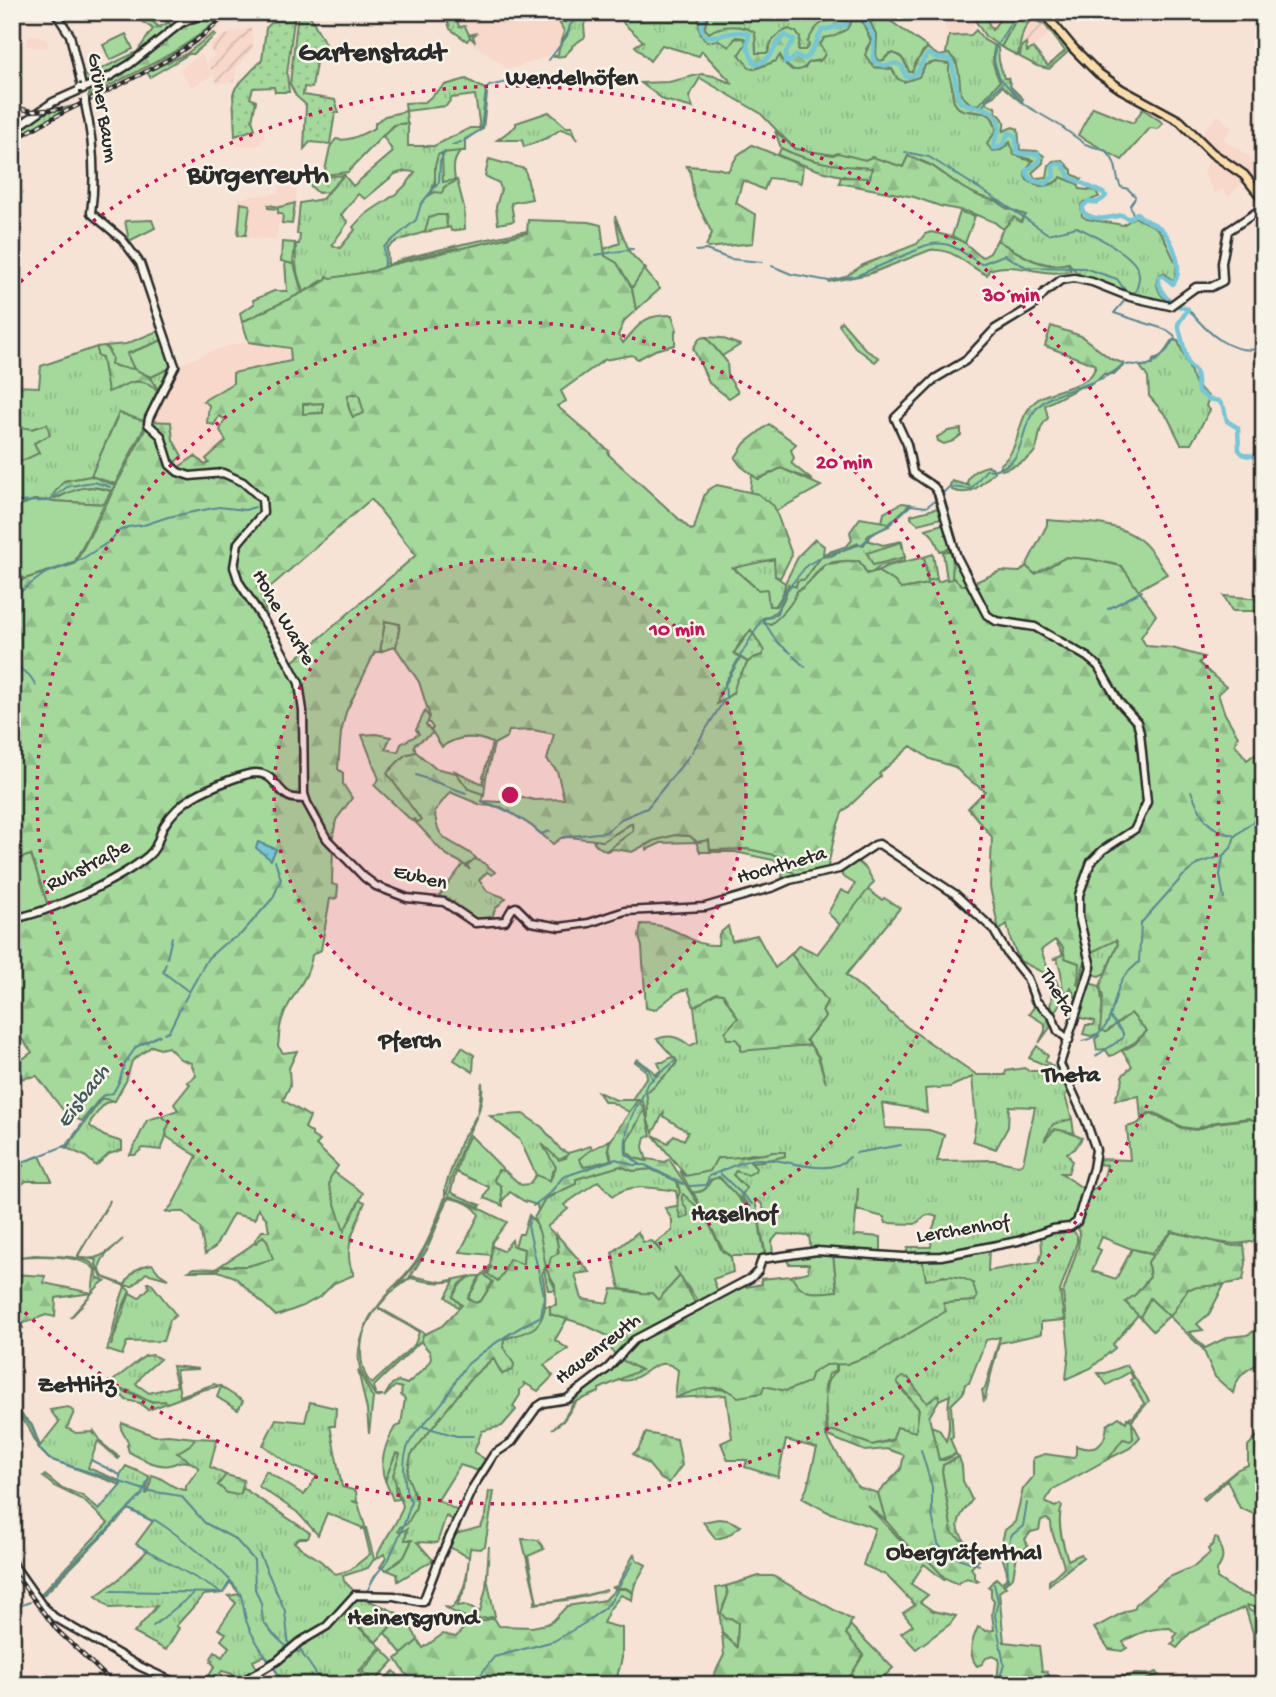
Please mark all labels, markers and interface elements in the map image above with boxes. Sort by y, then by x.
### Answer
district label: Gartenstadt [298,38,448,71]
street label: Grüner Baum [80,51,122,165]
district label: Wendelhöfen [505,65,639,94]
district label: Bürgerreuth [186,160,329,193]
text: 30 min [981,285,1041,310]
text: 20 min [816,452,873,477]
street label: Hohe Warte [245,566,320,671]
text: 10 min [649,619,705,644]
centre of rings [498,783,522,807]
street label: Ruhstraße [43,835,136,899]
street label: Hochtheta [734,842,831,892]
street label: Euben [390,860,450,898]
street label: Theta [1032,964,1080,1022]
district label: Pferch [377,1028,441,1057]
water label: Eisbach [51,1059,117,1134]
district label: Theta [1040,1062,1101,1091]
district label: Haselhof [691,1201,780,1230]
street label: Lerchenhof [915,1211,1013,1251]
street label: Hauenreuth [551,1309,647,1391]
district label: Zettlitz [38,1372,118,1401]
district label: Obergräfenthal [886,1540,1042,1569]
district label: Heinersgrund [347,1605,482,1634]

